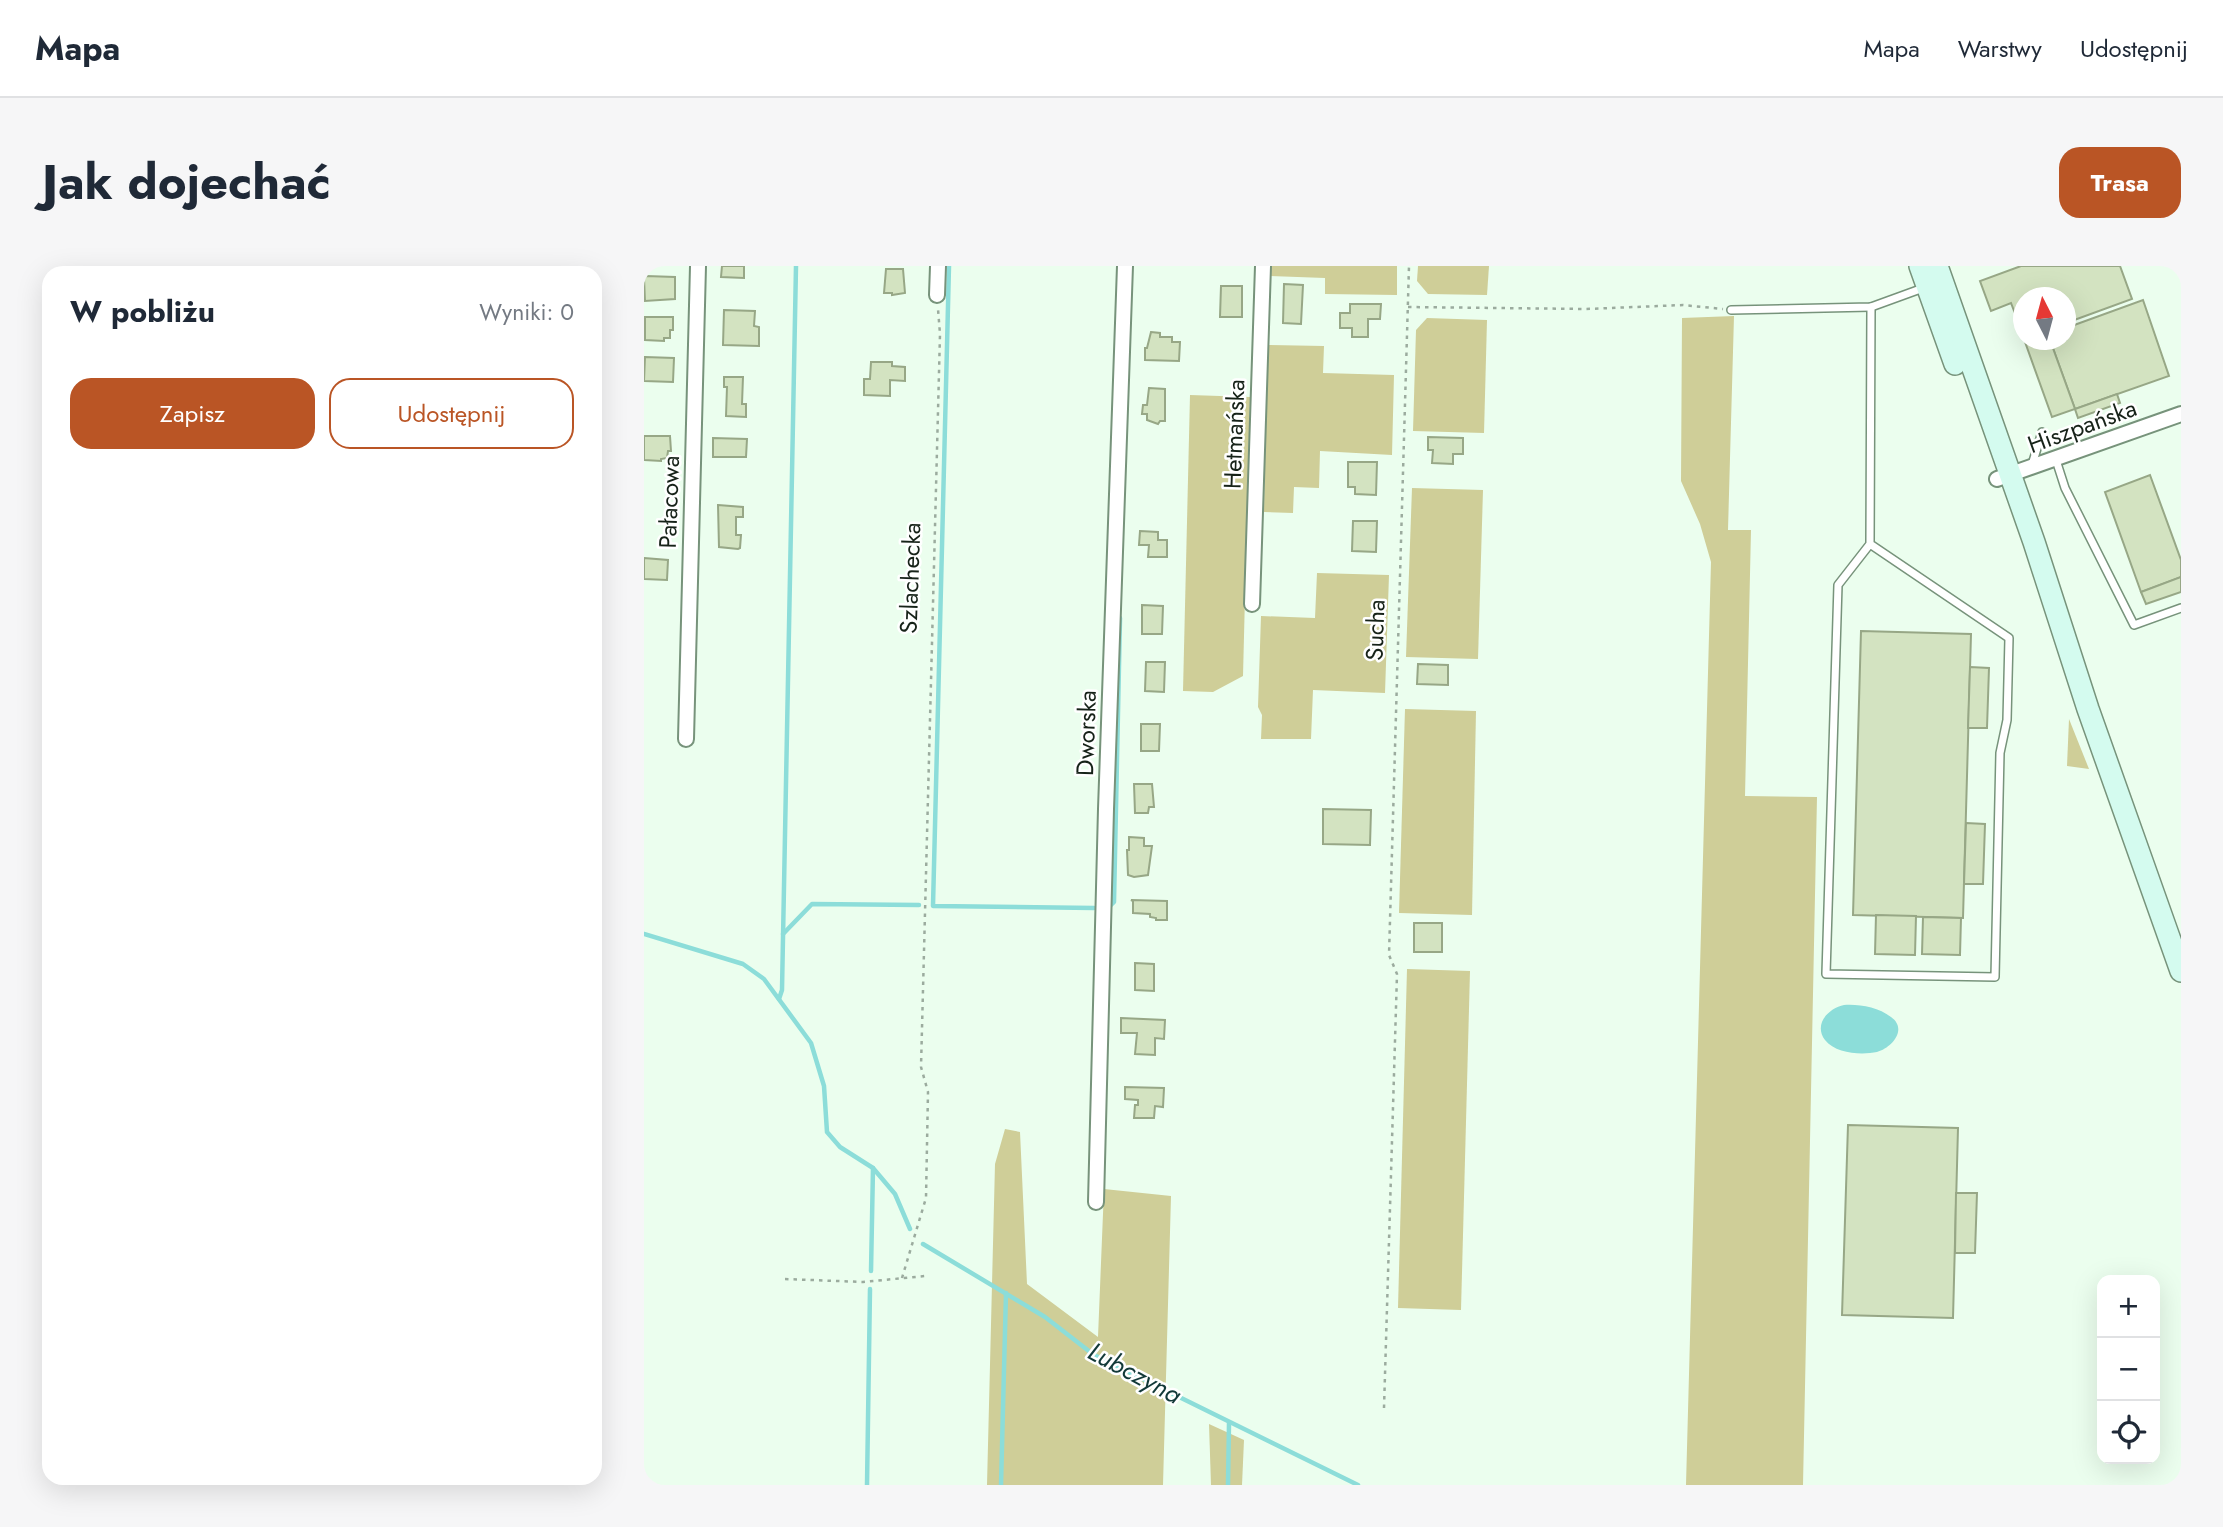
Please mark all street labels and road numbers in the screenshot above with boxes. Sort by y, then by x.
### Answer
street label: Hetmańska [1215,378,1253,490]
street label: Hiszpańska [2023,390,2141,462]
street label: Pałacowa [650,455,688,549]
street label: Szlachecka [891,522,929,634]
street label: Sucha [1356,599,1394,661]
street label: Dworska [1067,690,1105,776]

